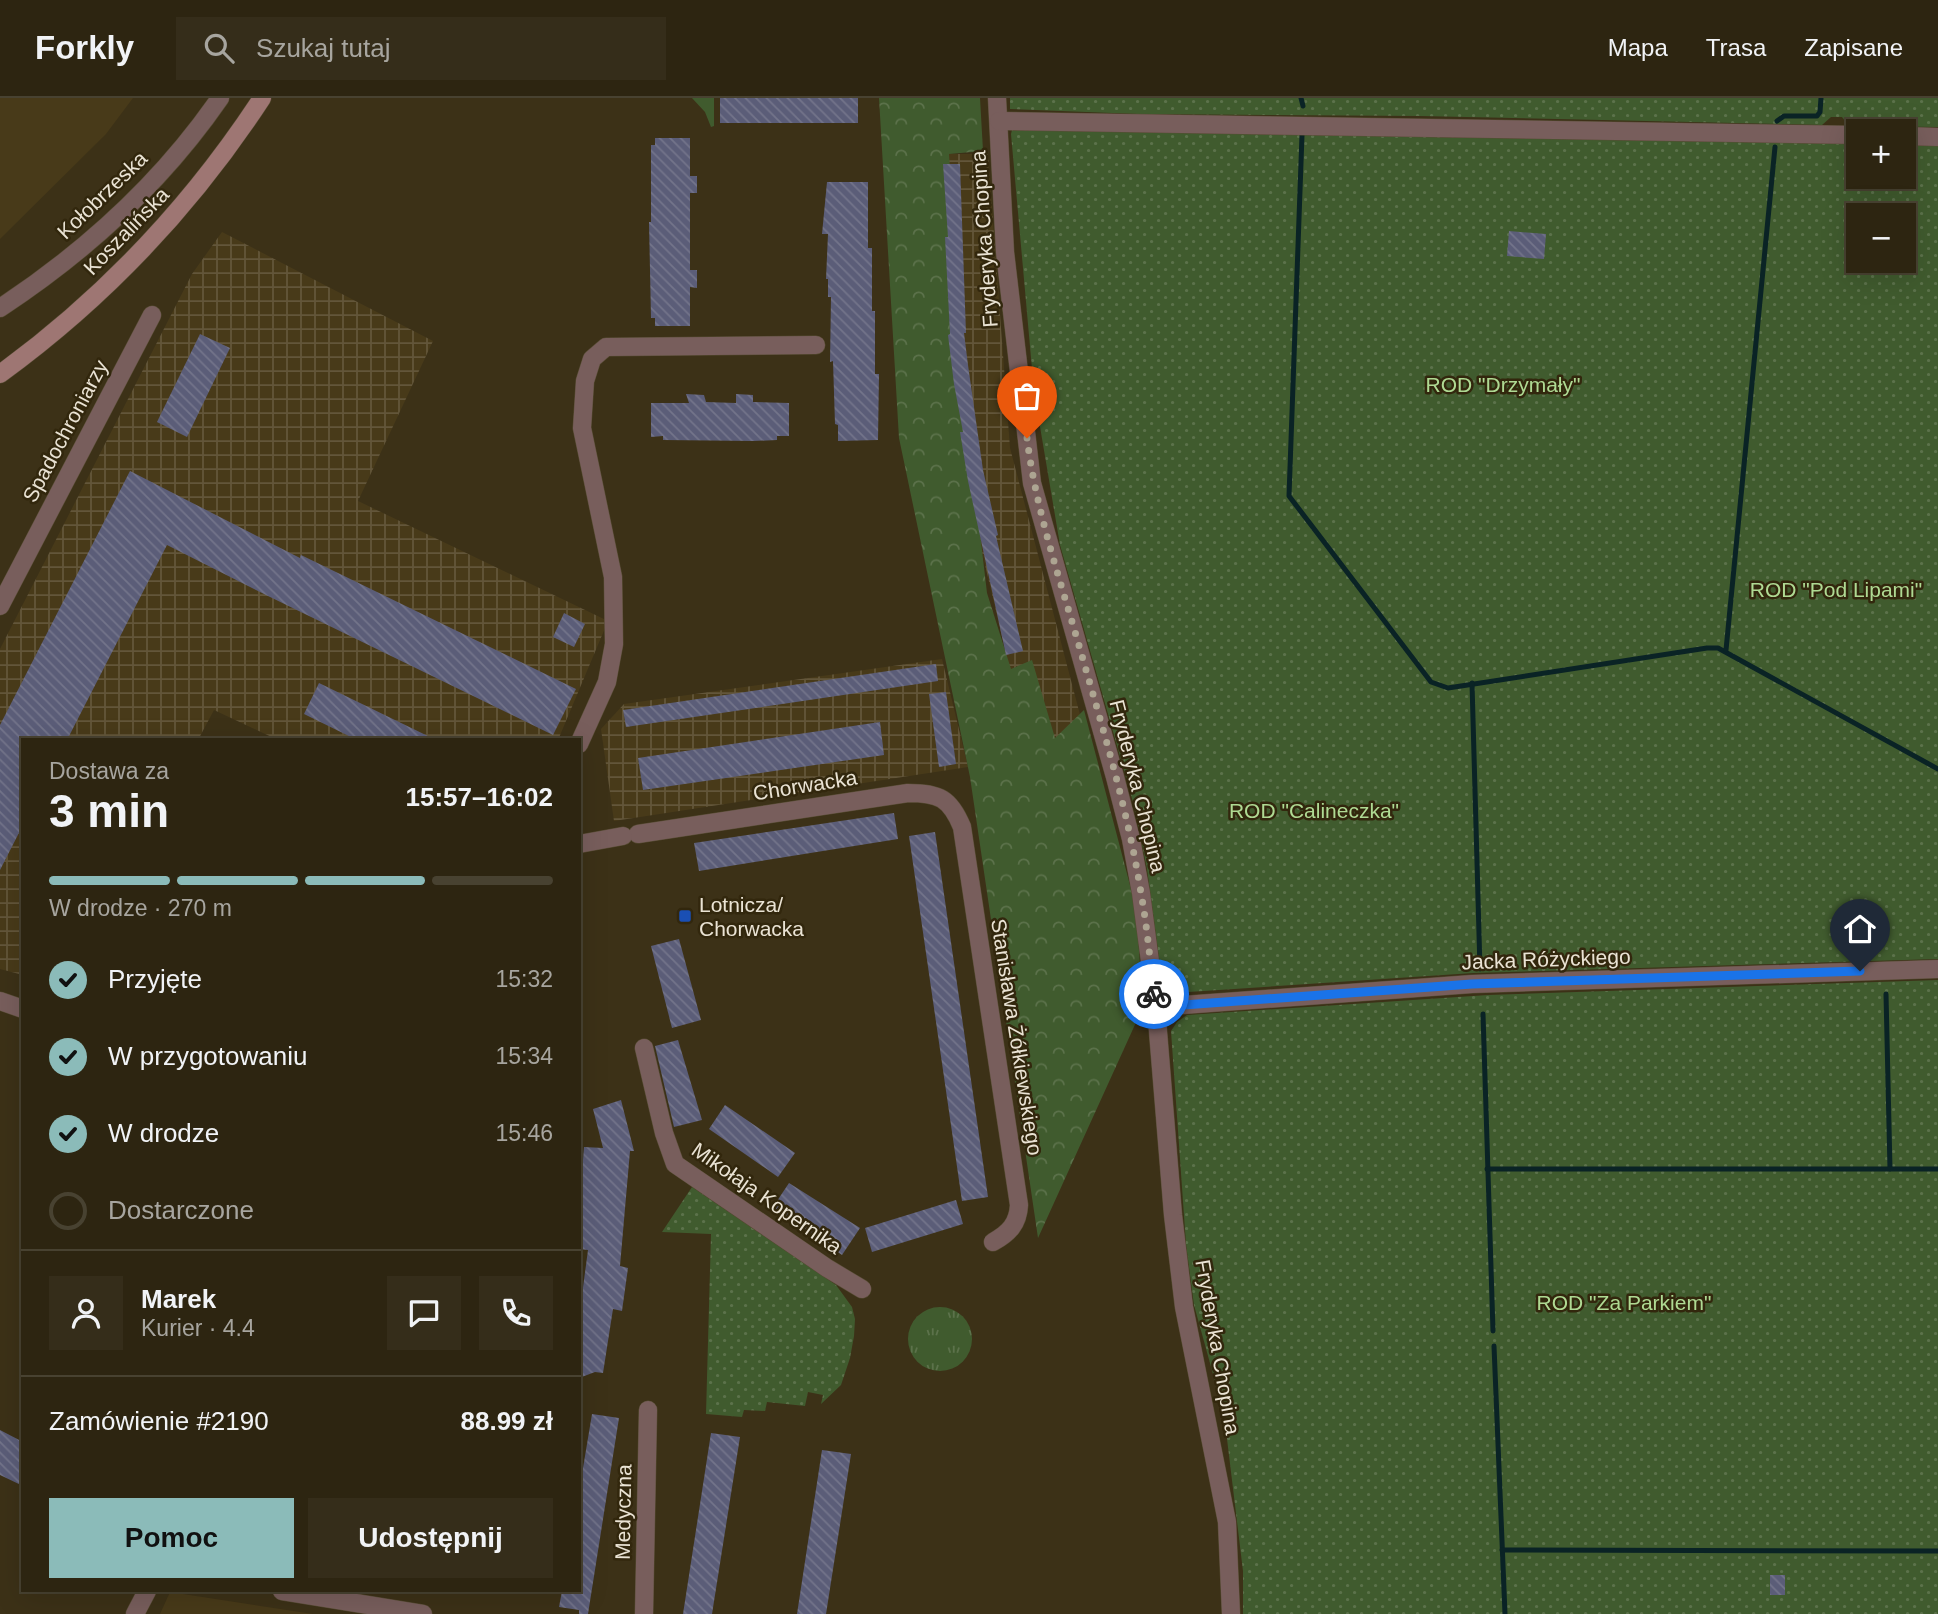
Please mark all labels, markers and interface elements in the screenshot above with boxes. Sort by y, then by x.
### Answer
search box [176,17,666,80]
text: Forkly [35,29,134,66]
icon: search [200,29,238,67]
text: Szukaj tutaj [256,33,390,63]
text: Mapa [1608,34,1668,61]
text: Trasa [1706,34,1766,61]
text: Zapisane [1804,34,1903,61]
map controls [1846,119,1916,273]
button: + [1846,119,1916,189]
street label: Kołobrzeska [52,146,152,243]
street label: Fryderyka Chopina [966,149,1002,328]
street label: Koszalińska [79,182,173,279]
button: − [1846,203,1916,273]
street label: Spadochroniarzy [18,356,112,506]
pin [997,366,1057,438]
park label: ROD "Drzymały" [1426,373,1580,396]
icon: bag [1008,377,1046,415]
park label: ROD "Pod Lipami" [1750,578,1922,601]
street label: Fryderyka Chopina [1105,697,1171,875]
text: Dostawa za [49,758,169,784]
street label: Chorwacka [751,765,859,805]
text: 15:57–16:02 [406,782,553,812]
text: 3 min [49,785,169,837]
park label: ROD "Calineczka" [1229,799,1399,822]
place label: Lotnicza/ Chorwacka [699,893,804,940]
text: W drodze · 270 m [49,895,232,921]
pin [1830,899,1890,971]
marker: Lotnicza/ Chorwacka [677,908,693,924]
icon: home [1841,910,1879,948]
street label: Stanisława Żółkiewskiego [987,917,1047,1157]
street label: Jacka Różyckiego [1461,945,1631,973]
courier [1119,959,1189,1029]
icon: check [49,961,87,999]
text: Przyjęte [108,964,202,994]
text: 15:32 [495,966,553,992]
icon: bike [1135,975,1173,1013]
icon: check [49,1038,87,1076]
text: W przygotowaniu [108,1041,307,1071]
text: 15:34 [495,1043,553,1069]
icon: check [49,1115,87,1153]
text: W drodze [108,1118,219,1148]
text: 15:46 [495,1120,553,1146]
street label: Mikołaja Kopernika [688,1138,847,1258]
text: Dostarczone [108,1195,254,1225]
street label: Fryderyka Chopina [1191,1258,1245,1437]
button: person [49,1276,123,1350]
button: chat [387,1276,461,1350]
button: phone [479,1276,553,1350]
text: Marek [141,1284,216,1314]
park label: ROD "Za Parkiem" [1537,1291,1711,1314]
text: Kurier · 4.4 [141,1315,255,1341]
text: Zamówienie #2190 [49,1406,269,1436]
text: 88.99 zł [460,1406,553,1436]
street label: Medyczna [611,1464,635,1560]
button: Pomoc [49,1498,294,1578]
button: Udostępnij [308,1498,553,1578]

